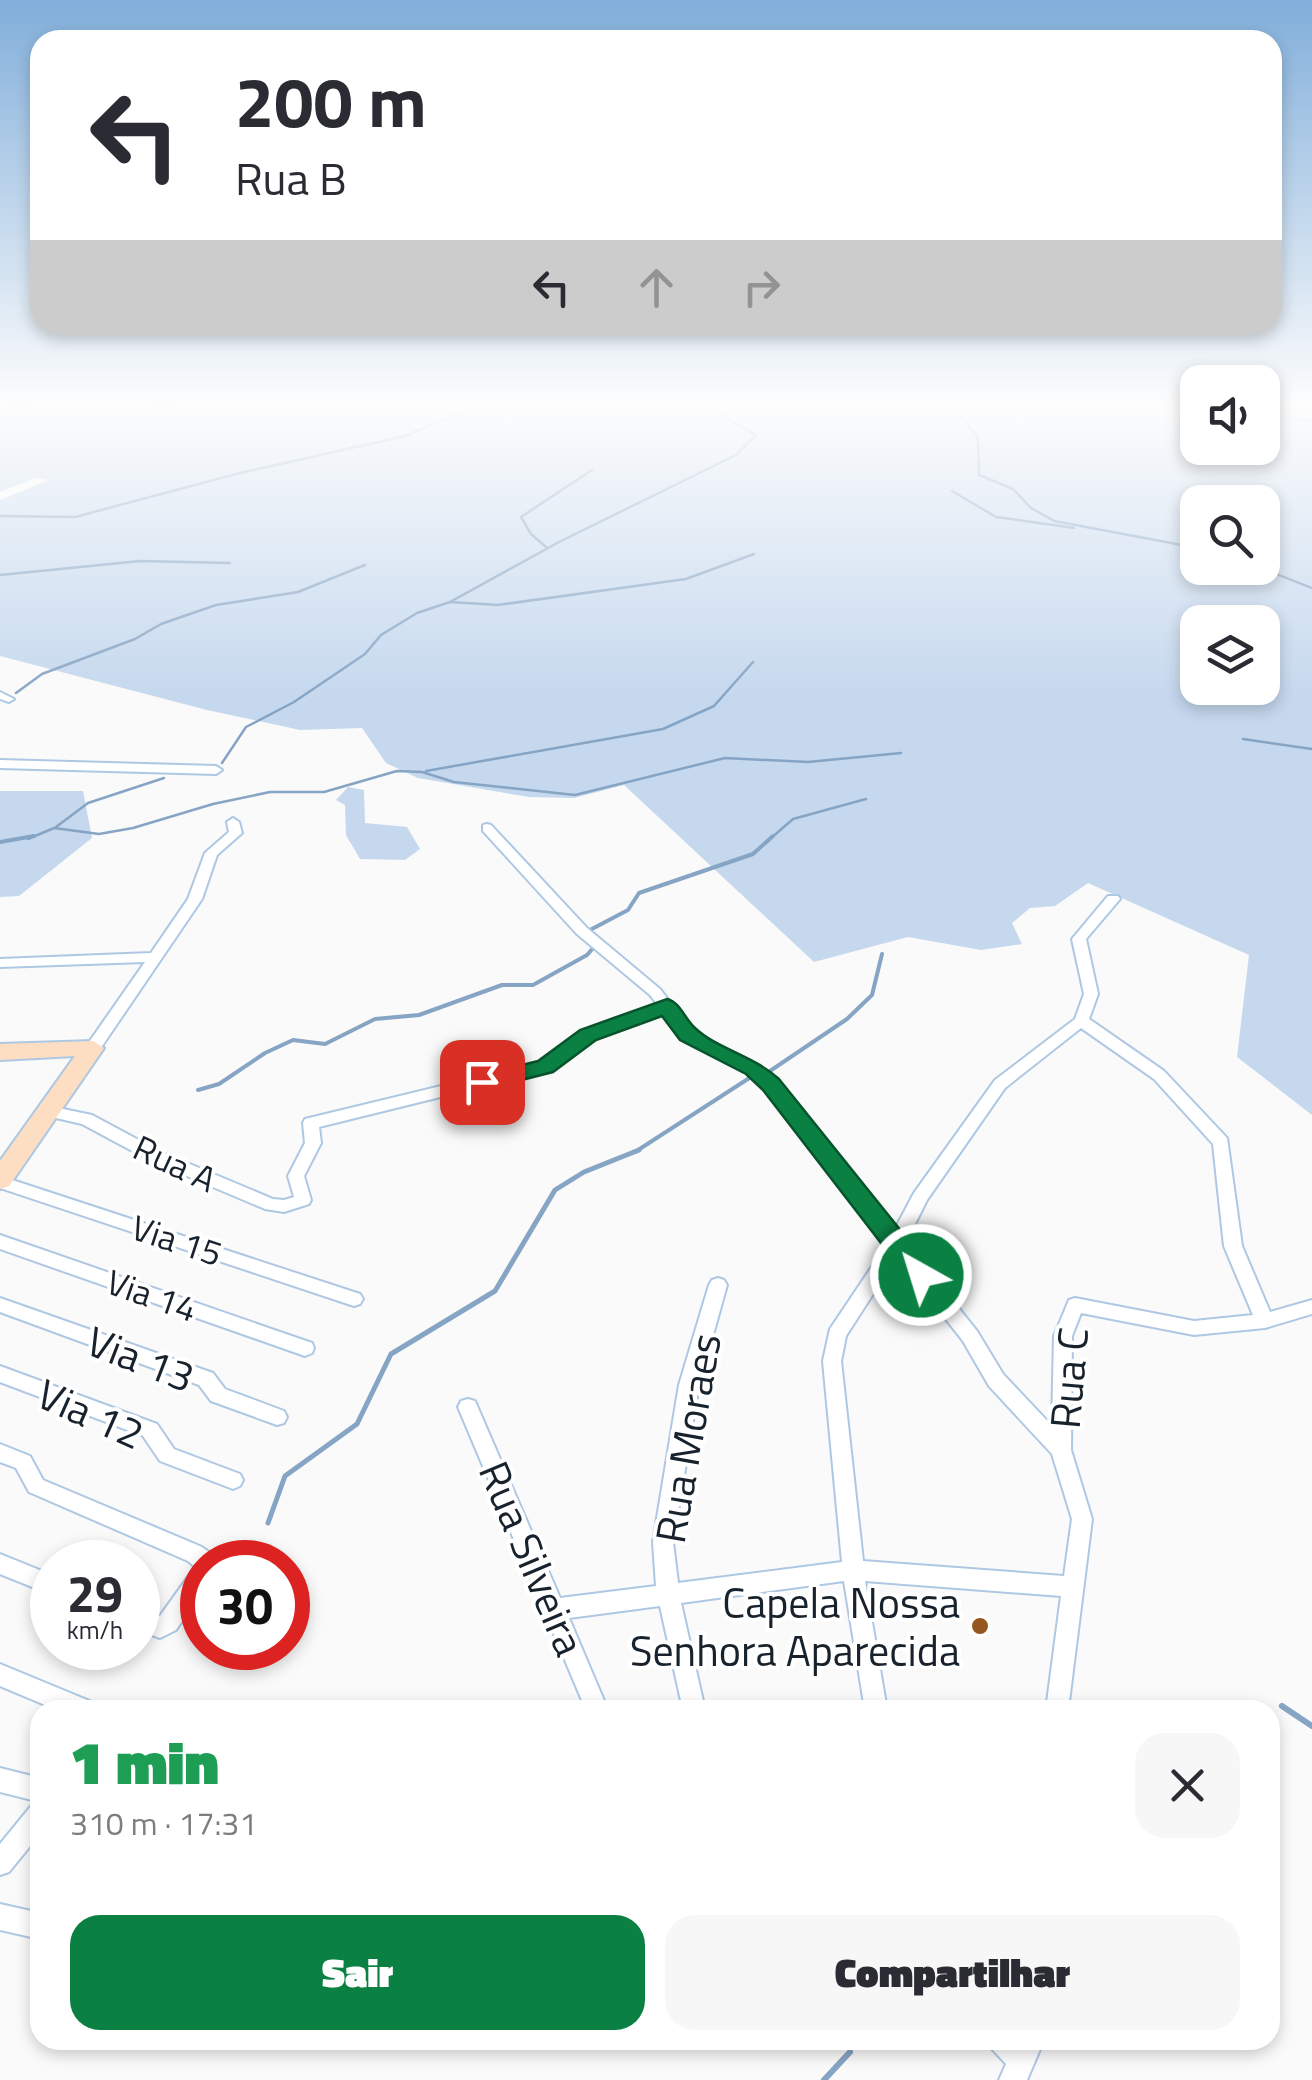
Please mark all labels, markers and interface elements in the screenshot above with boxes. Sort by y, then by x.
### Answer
text: 200 m [235,48,427,154]
icon: left [70,70,200,200]
text: Rua B [235,144,347,212]
icon: left [524,260,579,315]
icon: ahead [629,260,684,315]
icon: right [734,260,789,315]
map controls [1180,365,1280,705]
button: sound [1180,365,1280,465]
button: search [1180,485,1280,585]
button: layers [1180,605,1280,705]
pin [440,1040,525,1125]
icon: arrive [455,1055,510,1110]
street label: Rua A [125,1120,226,1206]
street label: Via 15 [125,1200,229,1280]
position arrow [869,1223,973,1327]
street label: Via 14 [99,1254,205,1336]
street label: Via 13 [78,1308,204,1408]
street label: Rua C [1032,1325,1104,1431]
street label: Rua Moraes [637,1328,737,1548]
street label: Via 12 [27,1361,155,1465]
street label: Rua Silveira [463,1451,603,1665]
speed limit sign: 30 [180,1540,310,1670]
text: 29 [67,1555,123,1631]
place label: Capela Nossa Senhora Aparecida [630,1570,960,1682]
text: km/h [67,1611,123,1649]
marker: Capela Nossa Senhora Aparecida [969,1615,991,1637]
text: 1 min [70,1716,219,1807]
button: close [1135,1733,1240,1838]
text: 310 m · 17:31 [70,1799,257,1847]
button: Sair [70,1915,645,2030]
button: Compartilhar [665,1915,1240,2030]

